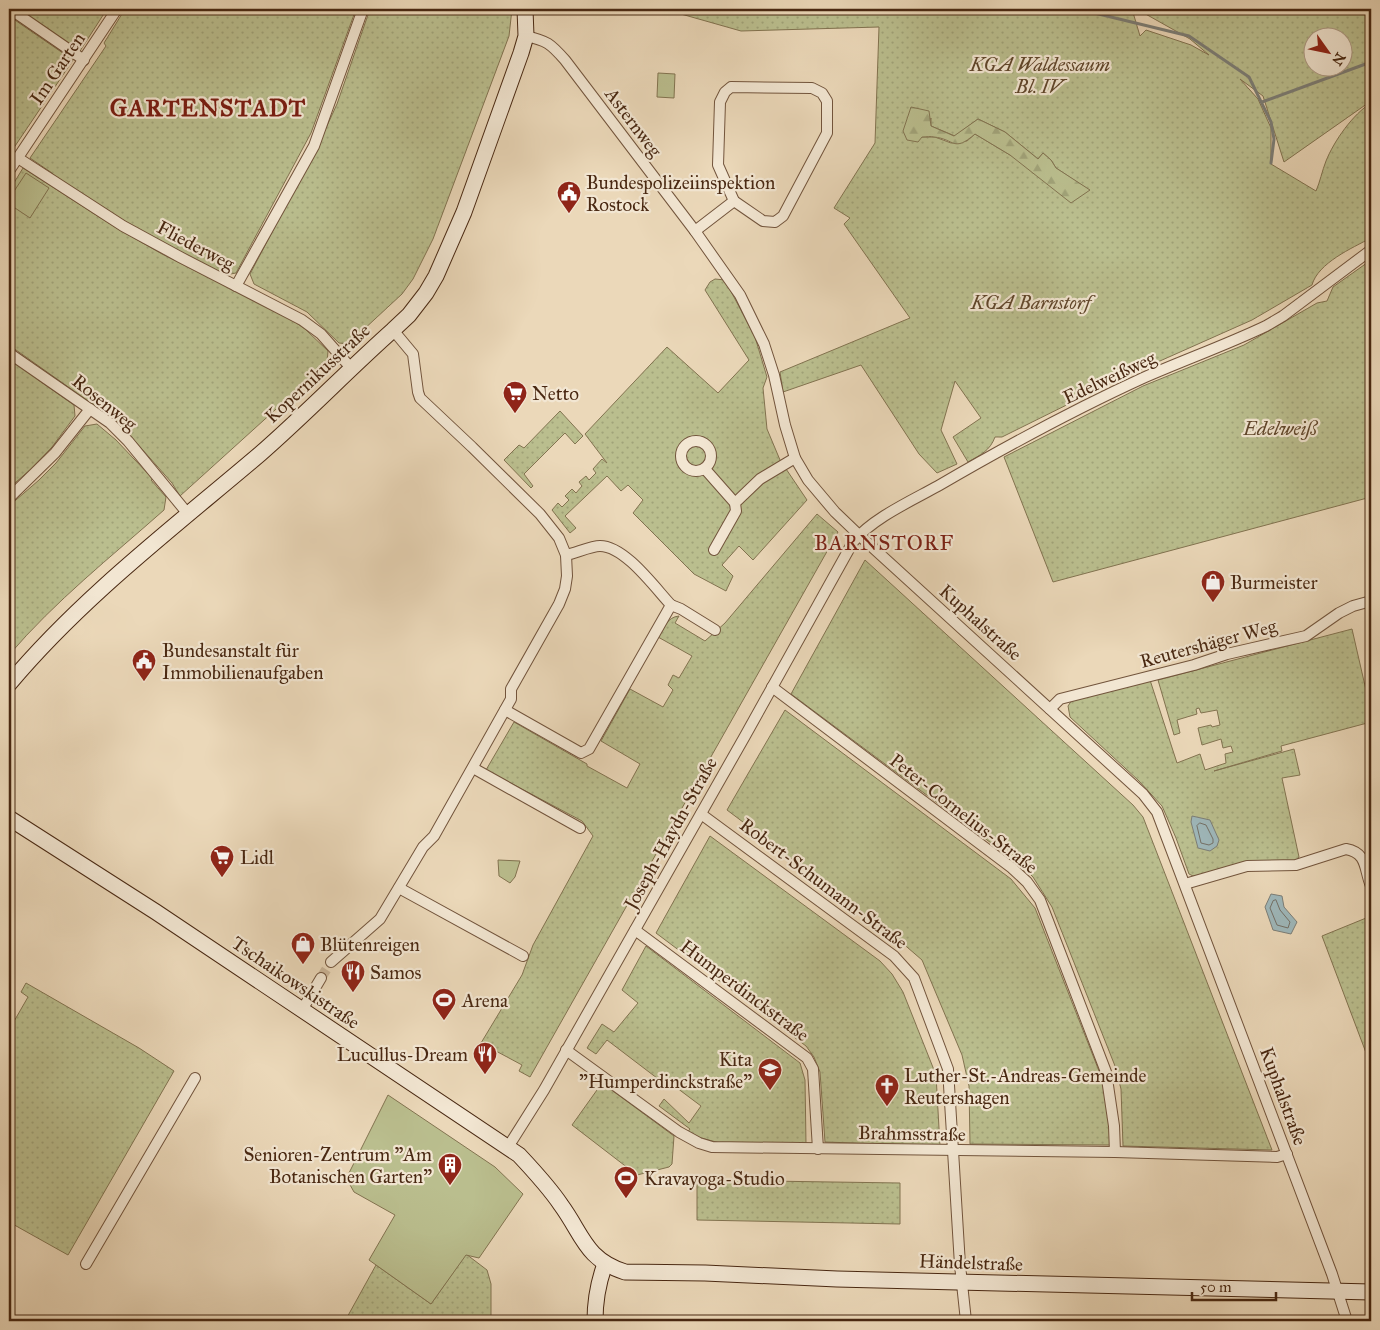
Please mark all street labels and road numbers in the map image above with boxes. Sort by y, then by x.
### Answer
street label: Im Garten [25,28,90,109]
street label: Asternweg [599,82,667,162]
street label: Fliederweg [153,215,239,276]
street label: Kopernikusstraße [260,319,375,428]
street label: Edelweißweg [1059,346,1160,410]
street label: Rosenweg [67,369,142,436]
street label: Kuphalstraße [935,579,1027,665]
street label: Reutershäger Weg [1137,614,1279,674]
street label: Peter-Cornelius-Straße [885,748,1042,878]
street label: Joseph-Haydn-Straße [618,753,723,916]
street label: Robert-Schumann-Straße [735,813,912,954]
street label: Tschaikowskistraße [227,931,364,1034]
street label: Humperdinckstraße [676,935,814,1046]
street label: Kuphalstraße [1255,1044,1312,1149]
street label: Brahmsstraße [858,1121,966,1146]
street label: Händelstraße [919,1249,1023,1276]

